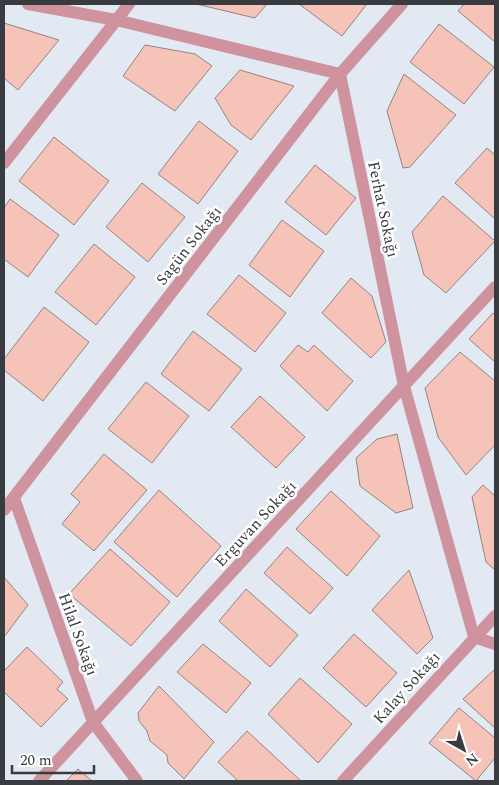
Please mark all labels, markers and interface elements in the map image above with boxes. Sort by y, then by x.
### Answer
street label: Ferhat Sokağı [361,159,405,260]
street label: Sagün Sokağı [150,201,228,291]
street label: Erguvan Sokağı [209,475,302,572]
street label: Hilal Sokağı [52,589,104,679]
street label: Kalay Sokağı [367,646,446,729]
north arrow [439,725,489,775]
scale bar [12,742,95,774]
text: N [461,748,483,771]
text: 20 m [20,749,52,772]

